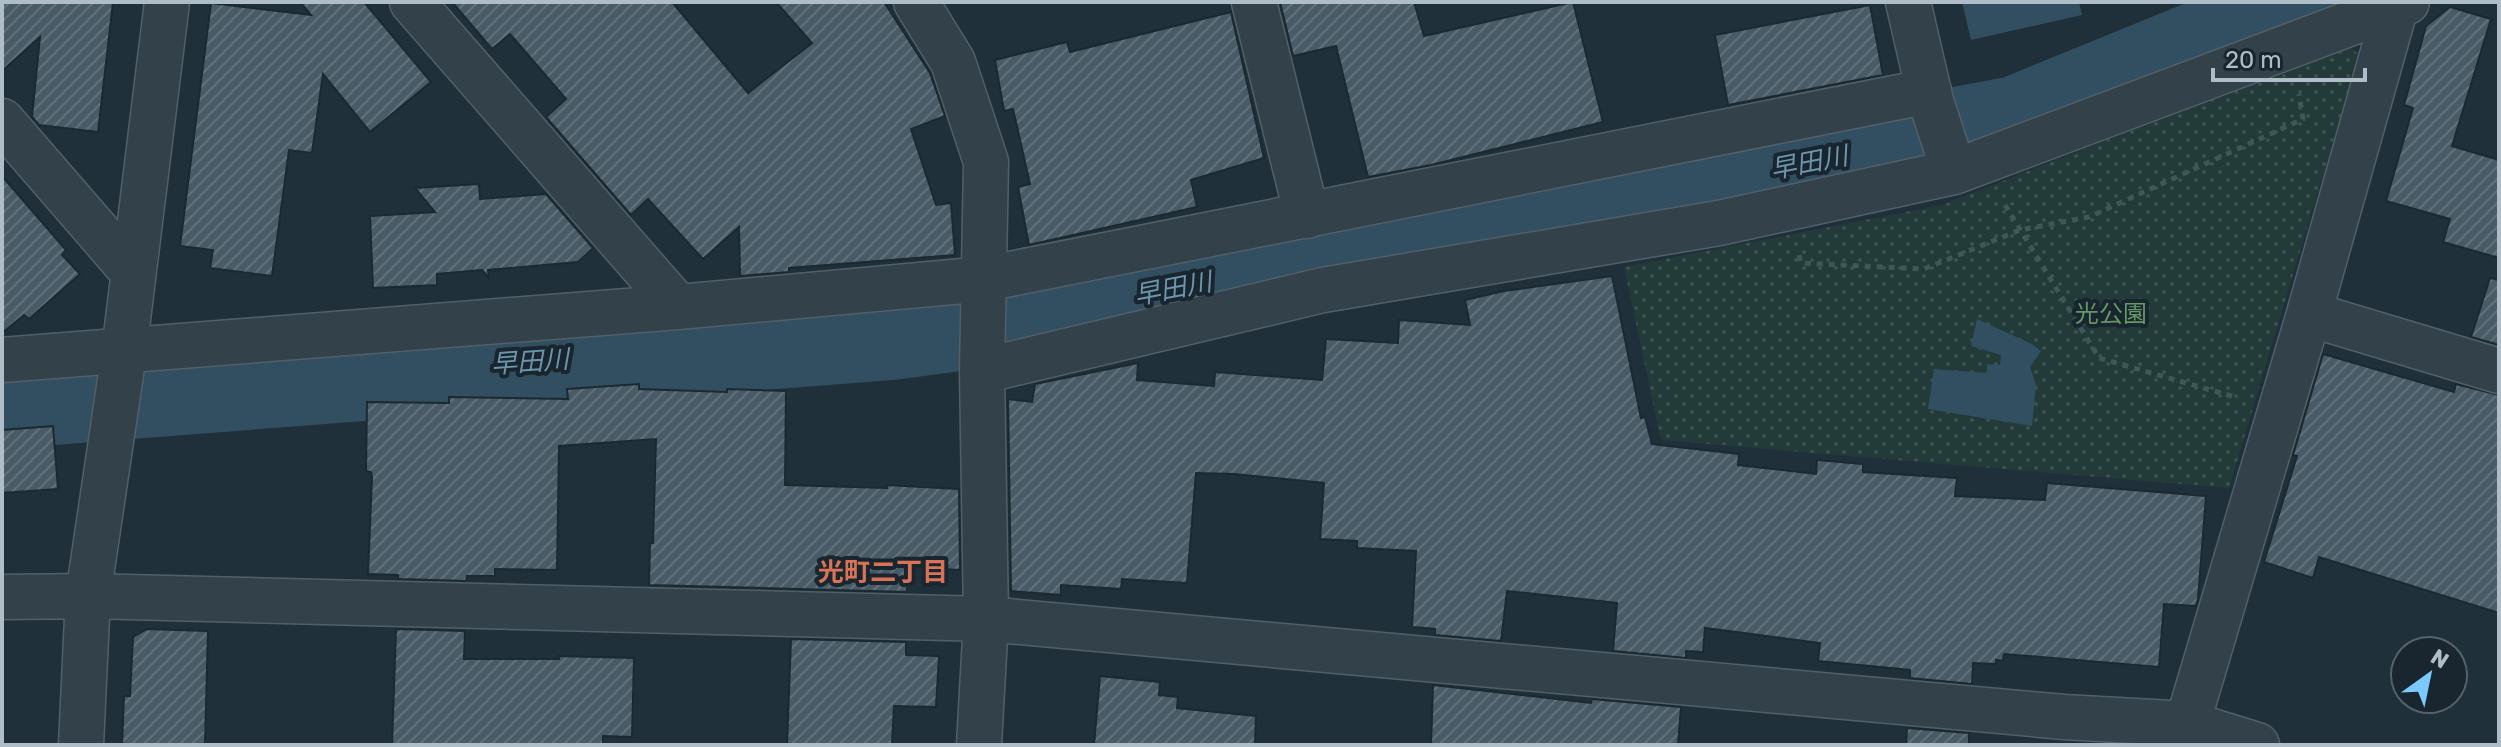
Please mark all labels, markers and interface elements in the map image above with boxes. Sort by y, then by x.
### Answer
scale bar [2213,32,2365,82]
text: 20 m [2225,46,2282,74]
water label: 早田川 [1768,140,1853,186]
water label: 早田川 [1132,266,1217,312]
park label: 光公園 [2075,300,2147,328]
water label: 早田川 [490,344,573,380]
district label: 光町二丁目 [818,557,948,588]
north arrow [2389,635,2469,715]
text: N [2426,643,2454,674]

